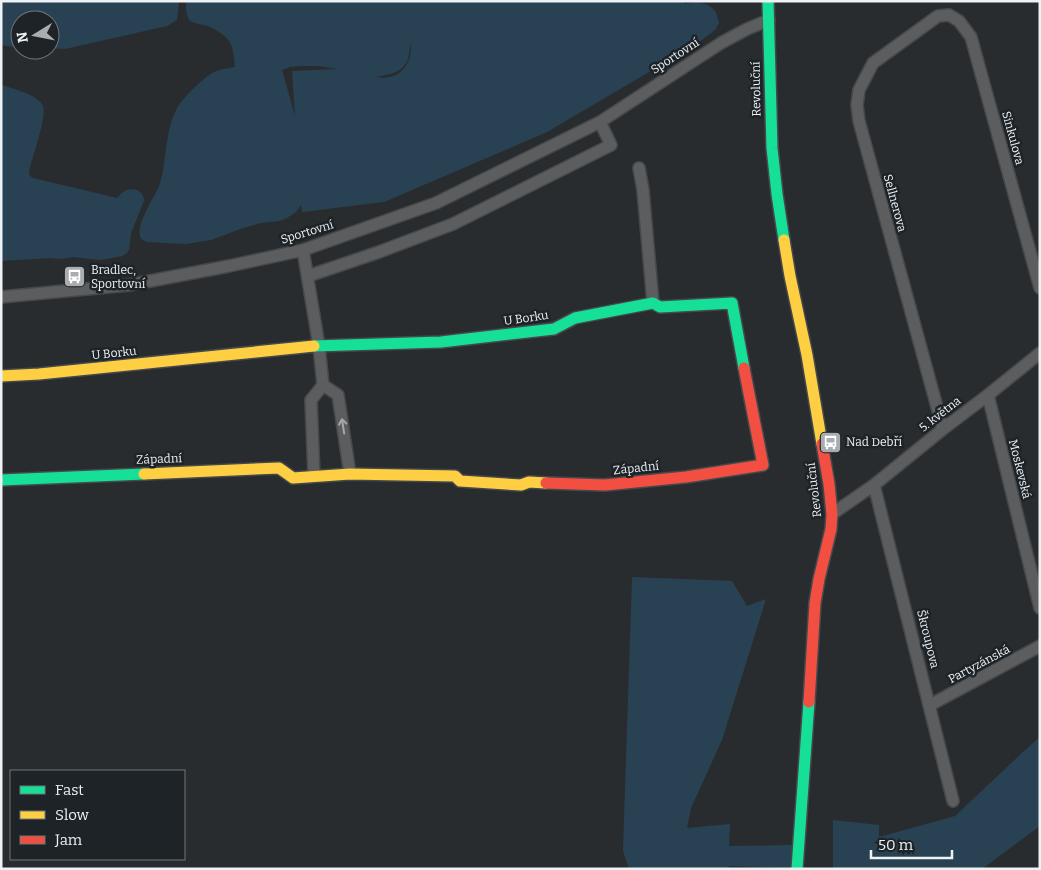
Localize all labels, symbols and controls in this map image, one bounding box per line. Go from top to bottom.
north arrow [10,10,60,60]
text: N [13,30,32,44]
street label: Sportovní [648,35,702,77]
street label: Revoluční [749,61,763,117]
street label: Sinkulova [999,110,1027,167]
street label: Sellnerova [881,173,910,234]
street label: Sportovní [279,217,335,247]
place label: Bradlec, Sportovní [91,263,146,291]
bus stop icon: Bradlec, Sportovní [63,265,87,289]
street label: U Borku [503,308,550,328]
street label: U Borku [91,344,138,362]
street label: 5. května [916,393,964,435]
one-way arrow [337,419,347,435]
bus stop icon: Nad Debří [818,430,842,454]
place label: Nad Debří [846,435,903,449]
street label: Moskevská [1006,438,1034,501]
street label: Západní [136,451,183,467]
street label: Západní [612,459,660,477]
street label: Revoluční [804,461,824,518]
street label: Škroupova [914,608,943,670]
street label: Partyzánská [946,642,1013,686]
legend [10,770,185,860]
text: Fast [55,781,84,799]
text: Slow [55,806,90,824]
scale bar [871,828,952,860]
text: Jam [54,831,83,849]
text: 50 m [878,836,914,854]

